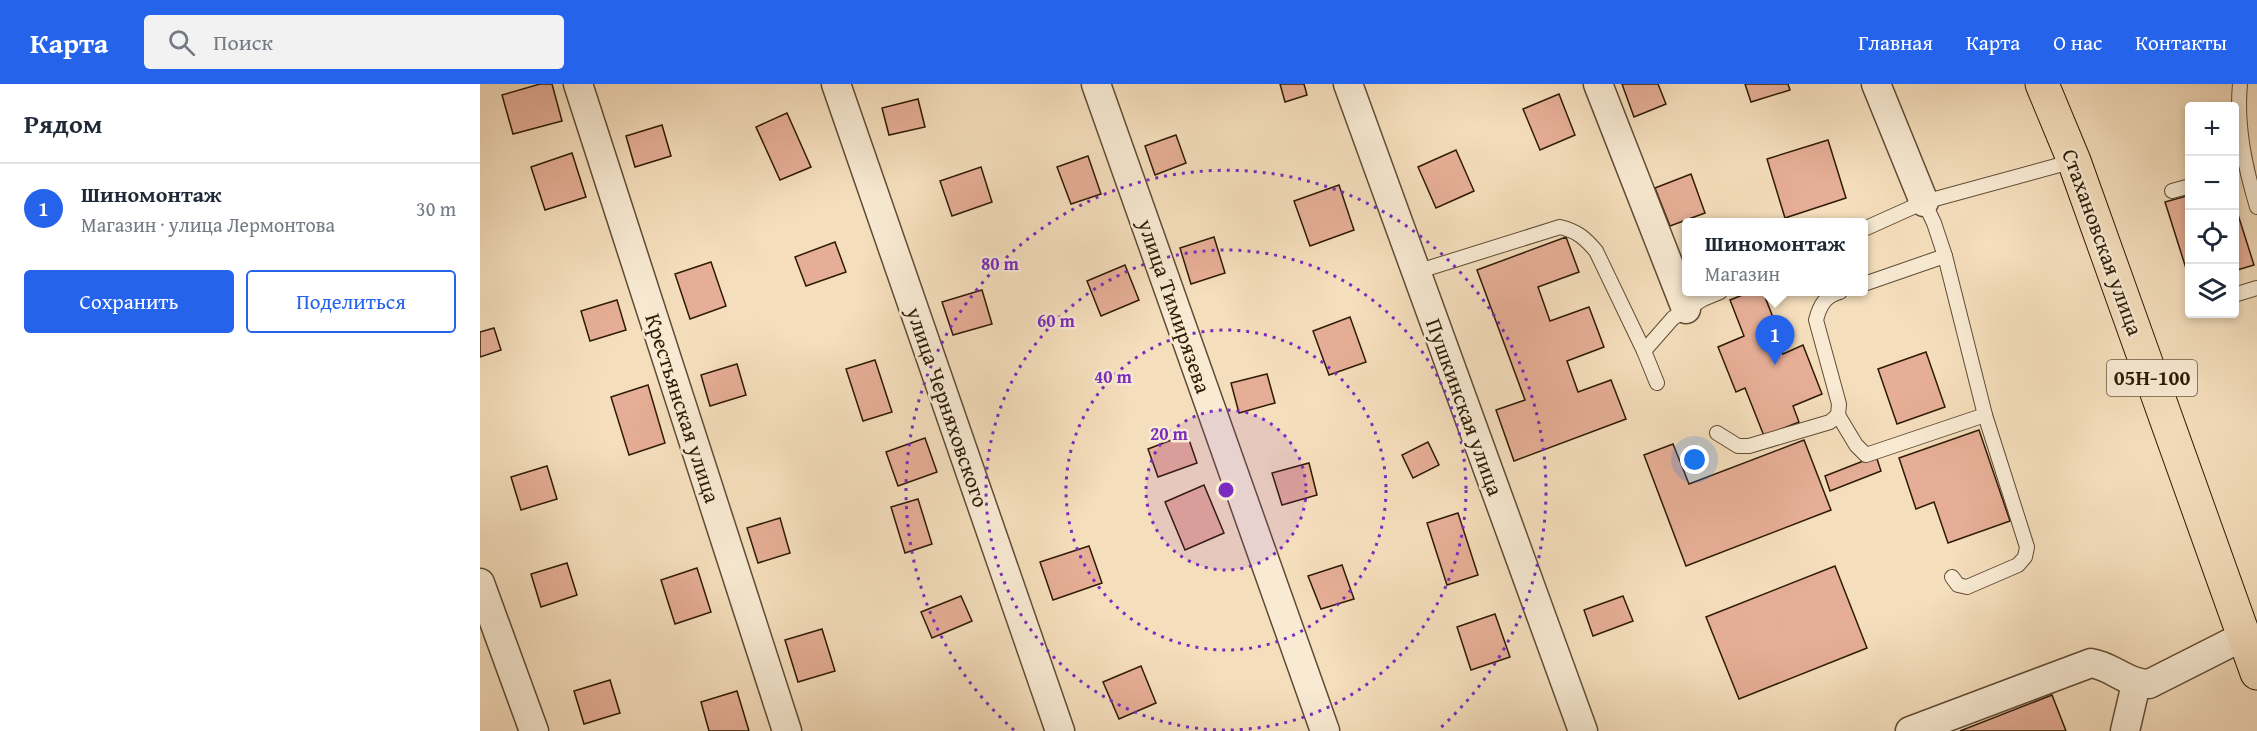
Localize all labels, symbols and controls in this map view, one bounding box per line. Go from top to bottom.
search box [144,15,564,69]
text: Карта [30,22,108,63]
icon: search [165,26,198,59]
text: Поиск [213,26,273,58]
text: Главная [1858,27,1933,58]
text: Карта [1966,27,2020,58]
text: О нас [2053,27,2102,58]
text: Контакты [2135,27,2227,58]
map controls [2185,102,2239,318]
button: + [2185,102,2239,156]
text: Рядом [24,104,102,143]
street label: Стахановская улица [2054,144,2152,340]
button: − [2185,156,2239,210]
text: Шиномонтаж [81,178,221,210]
text: 1 [38,194,49,223]
text: 30 m [416,194,456,223]
text: Магазин · улица Лермонтова [81,210,335,239]
button: locate [2185,210,2239,264]
street label: улица Тимирязева [1130,214,1220,398]
popup [1682,218,1868,296]
text: Шиномонтаж [1705,227,1845,259]
text: 80 m [981,250,1020,277]
text: Магазин [1705,259,1780,288]
button: layers [2185,264,2239,318]
button: Сохранить [24,270,234,333]
button: Поделиться [246,270,456,333]
street label: улица Черняховского [898,302,997,511]
text: 60 m [1037,307,1076,334]
street label: Крестьянская улица [637,309,729,507]
street label: Пушкинская улица [1418,314,1512,501]
pin: 1 [1756,316,1794,365]
road number: 05Н-100 [2107,360,2197,396]
text: 40 m [1094,363,1133,390]
text: 20 m [1150,420,1189,447]
your location [1680,445,1709,474]
centre of rings [1216,480,1236,500]

